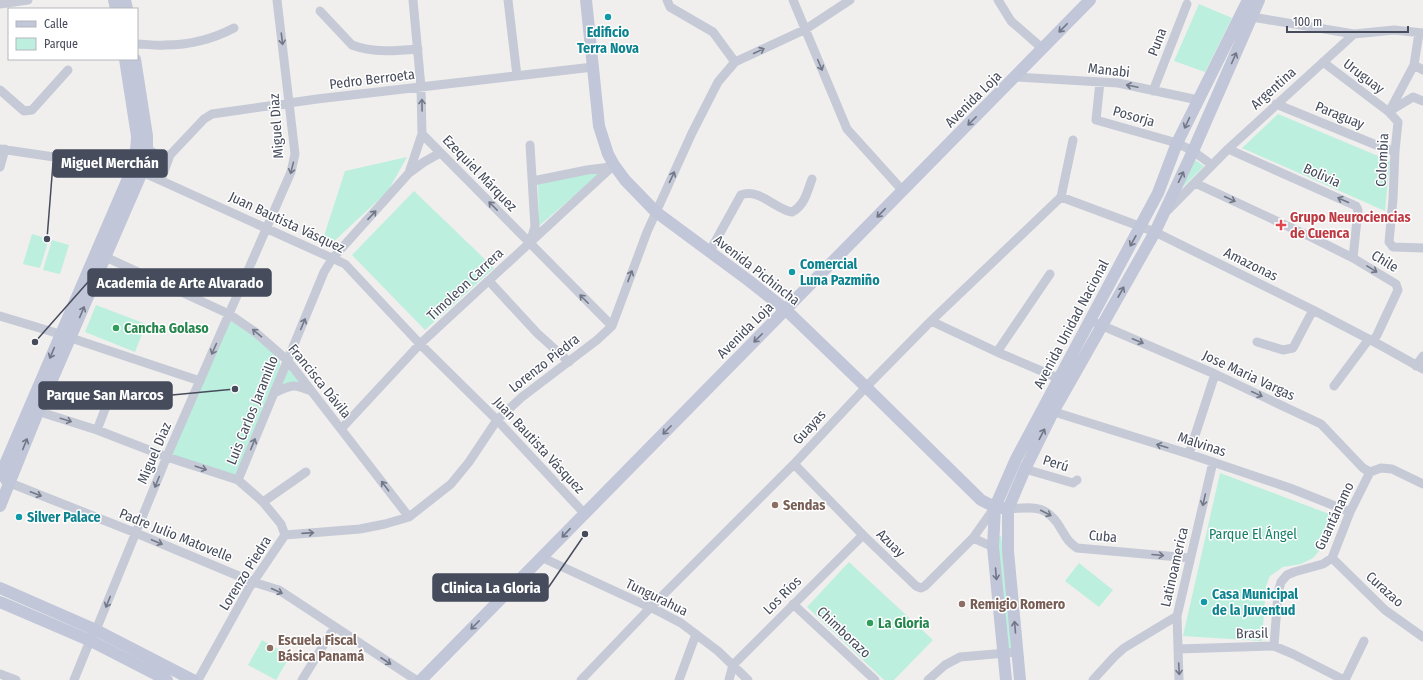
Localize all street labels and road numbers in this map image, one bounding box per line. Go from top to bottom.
street label: Puna [1144,26,1171,59]
street label: Uruguay [1340,55,1388,98]
street label: Manabi [1087,60,1131,81]
street label: Argentina [1247,64,1300,113]
street label: Pedro Berroeta [328,66,416,93]
street label: Avenida Loja [942,68,1005,131]
street label: Miguel Diaz [266,92,287,159]
street label: Paraguay [1313,98,1367,133]
street label: Posorja [1111,102,1157,131]
street label: Ezequiel Márquez [439,132,521,215]
street label: Colombia [1373,133,1392,187]
street label: Bolivia [1301,160,1343,191]
street label: Juan Bautista Vásquez [226,188,348,257]
street label: Avenida Pichincha [710,232,803,309]
street label: Amazonas [1221,244,1281,285]
street label: Timoleon Carrera [424,245,507,324]
street label: Chile [1368,247,1401,276]
street label: Avenida Unidad Nacional [1030,257,1113,392]
street label: Avenida Loja [714,299,777,362]
street label: Lorenzo Piedra [506,331,583,396]
street label: Francisca Dávila [284,341,355,422]
street label: Jose Maria Vargas [1200,347,1298,404]
street label: Luis Carlos Jaramillo [223,353,282,467]
street label: Juan Bautista Vásquez [490,394,588,497]
street label: Guayas [789,407,829,448]
street label: Miguel Diaz [134,419,175,487]
street label: Malvinas [1175,429,1228,460]
street label: Perú [1041,452,1071,475]
street label: Guantánamo [1311,479,1358,553]
street label: Padre Julio Matovelle [117,505,235,566]
street label: Latinoamerica [1157,525,1192,609]
street label: Azuay [873,526,909,561]
street label: Cuba [1088,527,1118,546]
street label: Lorenzo Piedra [216,533,275,614]
street label: Curazao [1362,568,1407,611]
street label: Los Ríos [760,573,805,618]
street label: Tungurahua [623,575,691,620]
street label: Chimborazo [813,603,874,662]
street label: Brasil [1236,625,1268,642]

